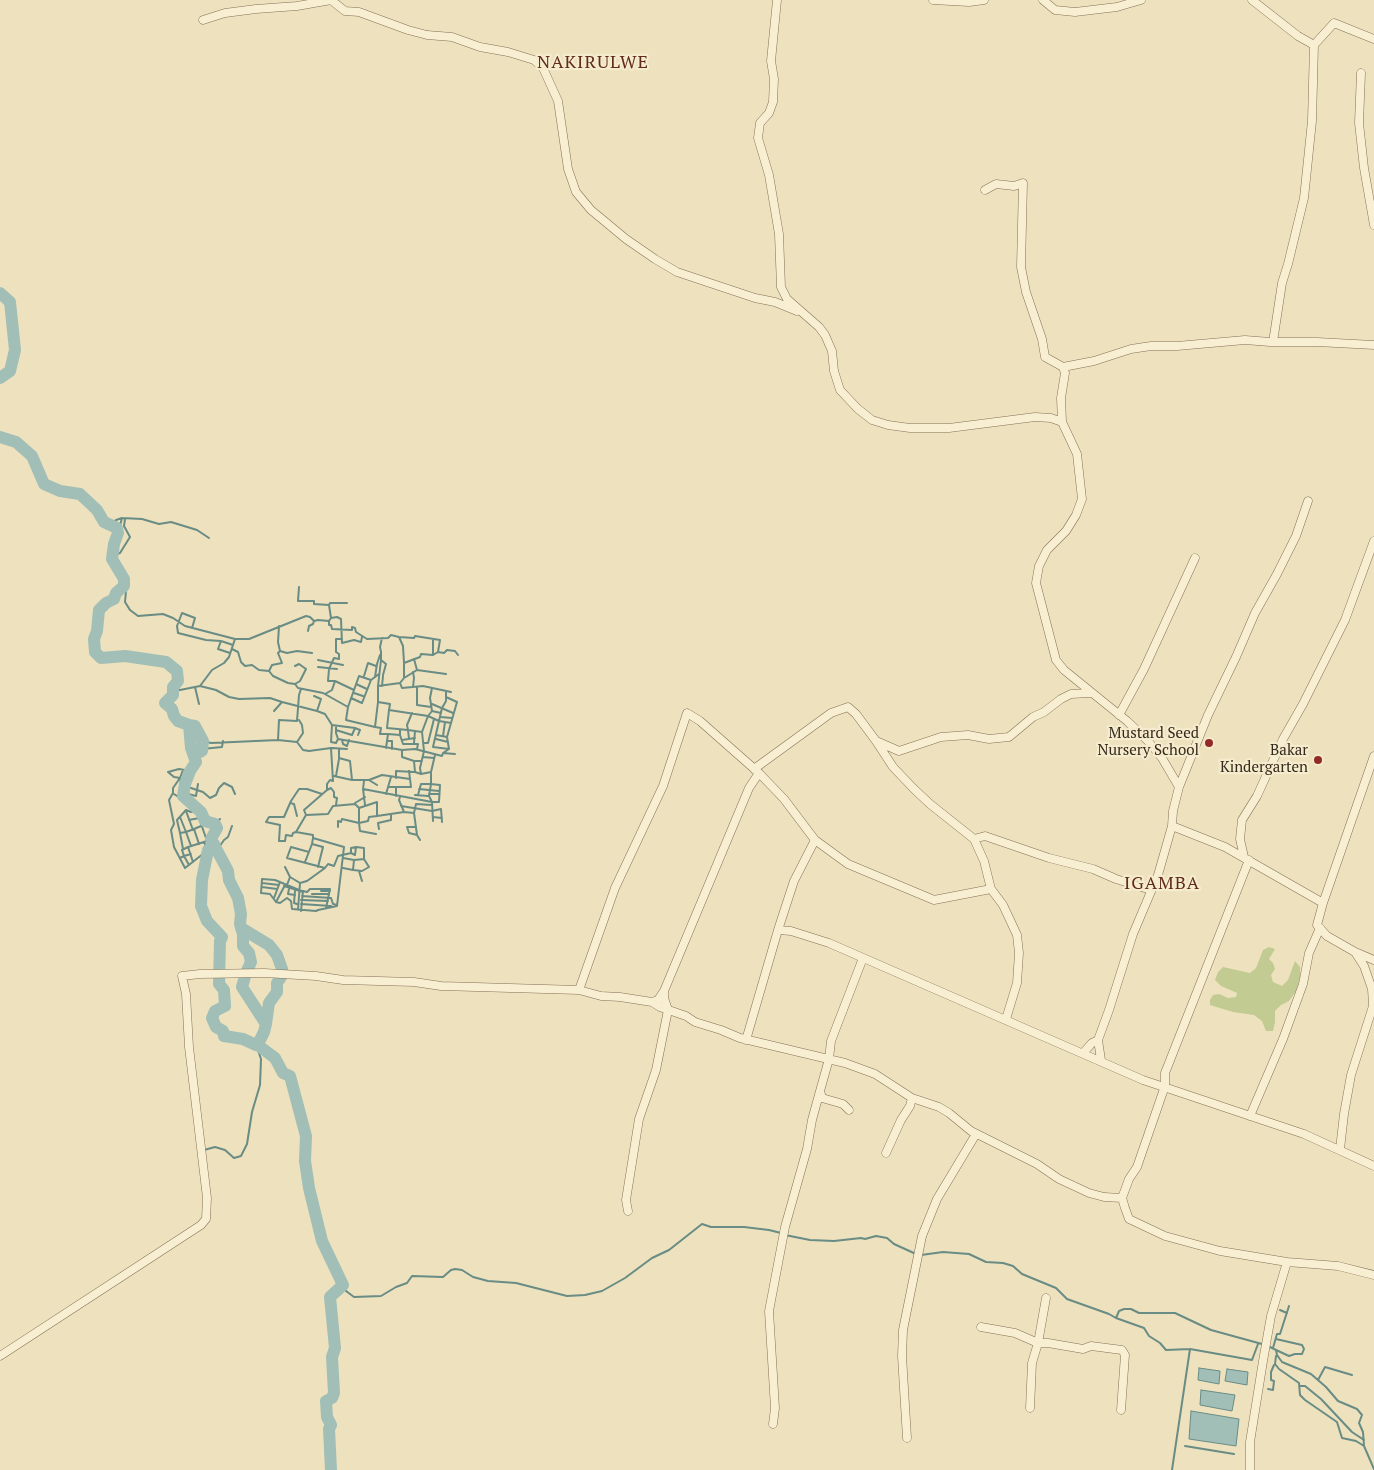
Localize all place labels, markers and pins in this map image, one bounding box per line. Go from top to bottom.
place label: Mustard Seed Nursery School [1097,725,1199,760]
marker: Mustard Seed Nursery School [1203,737,1215,749]
place label: Bakar Kindergarten [1220,742,1308,777]
marker: Bakar Kindergarten [1312,754,1324,766]

